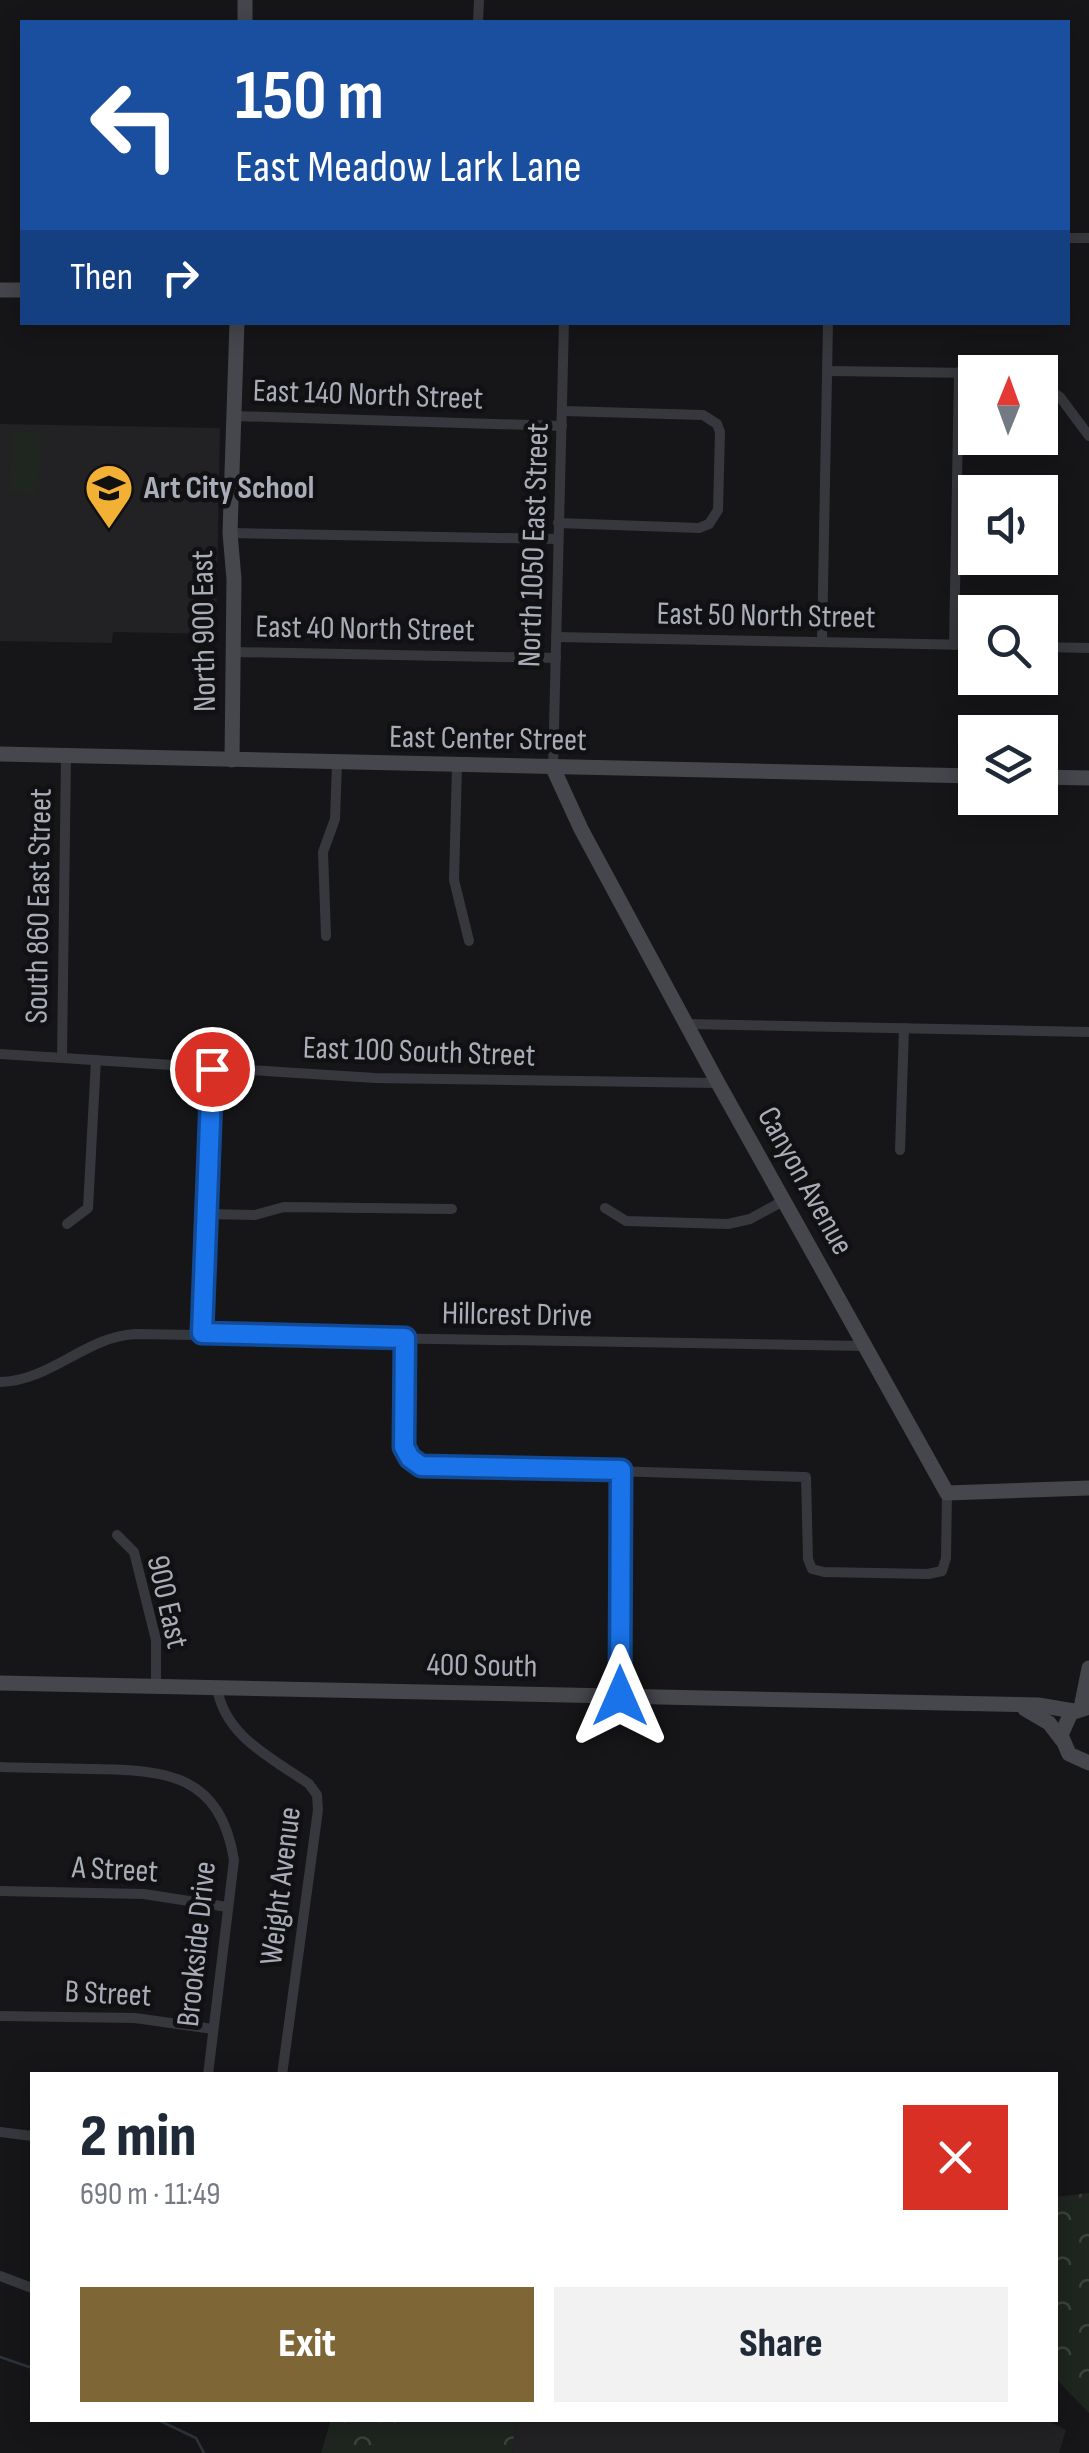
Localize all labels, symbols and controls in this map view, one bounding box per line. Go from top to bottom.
text: 150 m [235,55,384,139]
icon: left [70,60,200,190]
text: East Meadow Lark Lane [235,140,582,195]
icon: right [153,250,208,305]
text: Then [70,255,133,300]
north arrow [958,355,1058,455]
map controls [958,355,1058,815]
street label: East 140 North Street [252,371,484,419]
street label: North 1050 East Street [510,422,558,668]
school or university icon: Art City School [83,462,135,530]
place label: Art City School [143,469,314,508]
button: sound [958,475,1058,575]
street label: North 900 East [183,550,225,712]
street label: East 50 North Street [656,595,876,637]
button: search [958,595,1058,695]
street label: East 40 North Street [255,608,475,650]
button: layers [958,715,1058,815]
street label: East Center Street [389,718,587,760]
street label: South 860 East Street [17,788,61,1024]
pin [170,1027,255,1112]
street label: East 100 South Street [302,1028,536,1076]
icon: arrive [185,1042,240,1097]
street label: Canyon Avenue [748,1100,862,1262]
street label: Hillcrest Drive [441,1294,593,1336]
street label: 900 East [137,1552,197,1652]
position arrow [568,1644,672,1748]
street label: 400 South [426,1646,538,1686]
street label: Weight Avenue [252,1805,310,1967]
street label: A Street [70,1848,159,1892]
street label: Brookside Drive [169,1859,225,2029]
street label: B Street [64,1972,152,2016]
text: 2 min [80,2101,196,2173]
button: close [903,2105,1008,2210]
text: 690 m · 11:49 [80,2175,221,2214]
button: Exit [80,2287,534,2402]
button: Share [554,2287,1008,2402]

